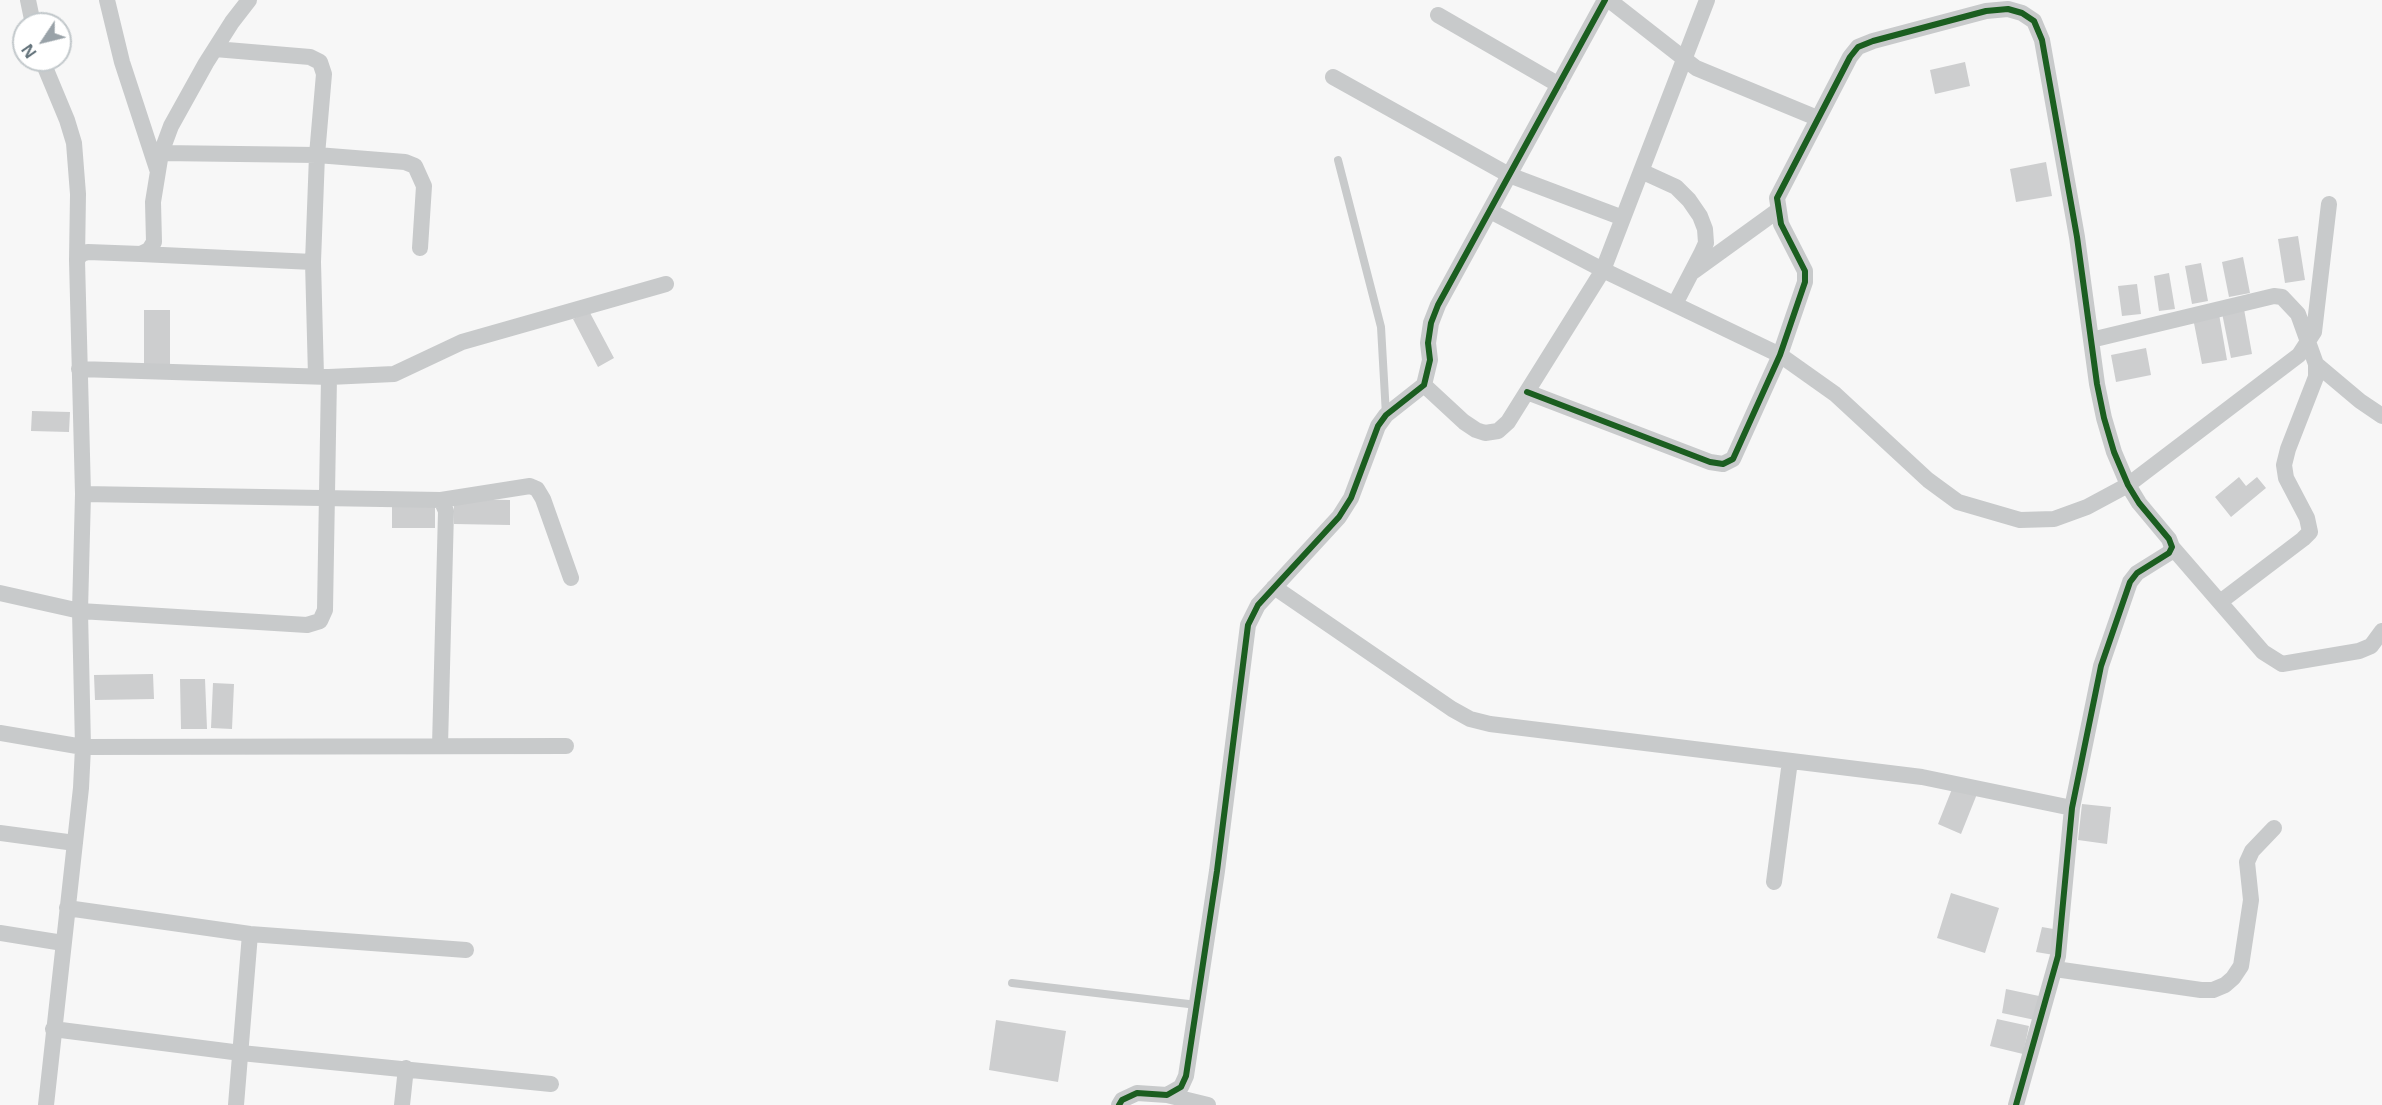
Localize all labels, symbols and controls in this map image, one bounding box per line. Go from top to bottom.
north arrow [12,12,72,72]
text: N [16,40,42,63]

